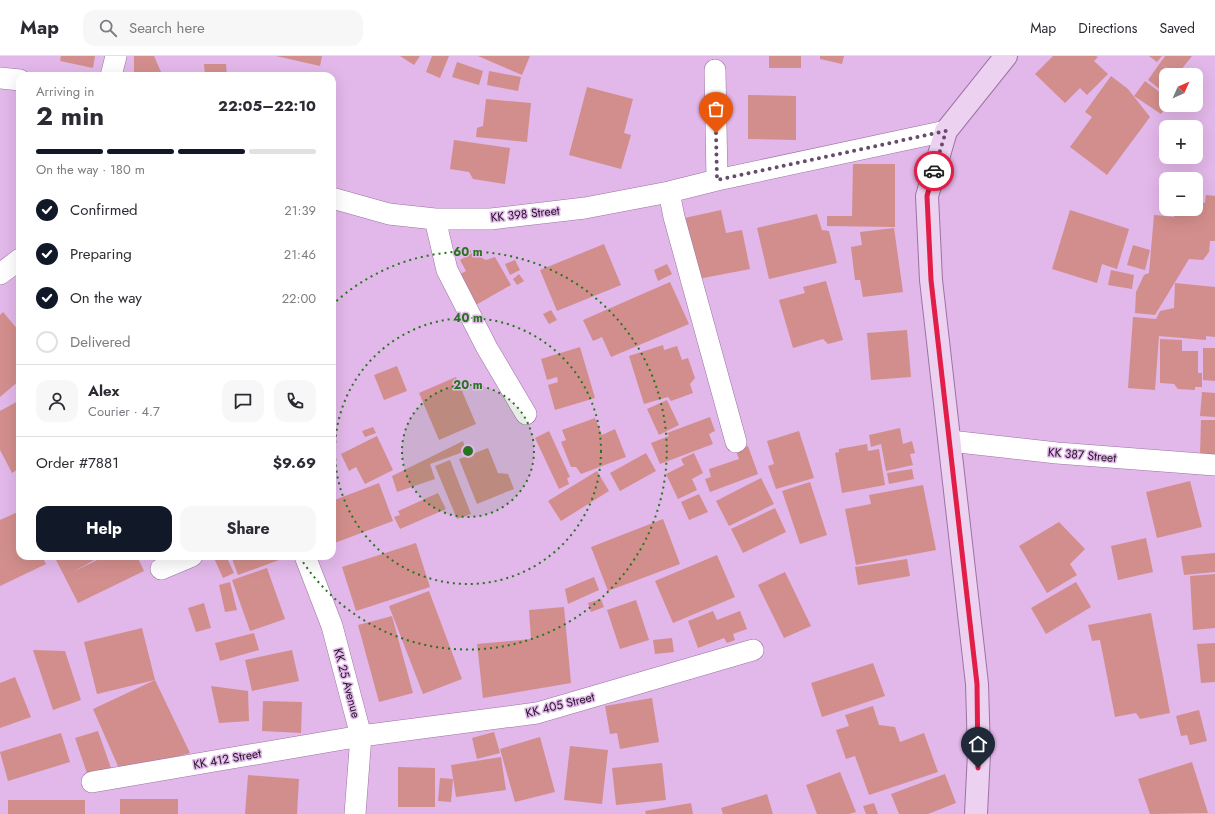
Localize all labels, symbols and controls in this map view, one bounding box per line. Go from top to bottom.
search box [83,10,363,46]
text: Map [20,14,59,41]
icon: search [97,17,119,39]
text: Search here [129,17,205,39]
text: Map [1030,18,1056,38]
text: Directions [1078,18,1138,38]
text: Saved [1160,18,1195,38]
north arrow [1159,68,1203,112]
map controls [1159,68,1203,216]
text: Arriving in [36,82,94,101]
pin [699,92,733,133]
text: 22:05–22:10 [218,95,316,117]
text: 2 min [36,97,104,135]
icon: bag [705,98,727,120]
button: + [1159,120,1203,164]
courier [914,151,954,191]
text: On the way · 180 m [36,160,145,179]
icon: car [923,160,945,182]
button: − [1159,172,1203,216]
icon: check [36,199,58,221]
text: Confirmed [70,199,138,221]
text: 21:39 [284,201,316,220]
street label: KK 398 Street [490,201,561,227]
icon: check [36,243,58,265]
text: Preparing [70,243,132,265]
text: 60 m [453,243,483,261]
text: 21:46 [284,245,316,264]
icon: check [36,287,58,309]
text: On the way [70,287,142,309]
text: 22:00 [282,289,316,308]
text: 40 m [453,309,483,327]
text: Delivered [70,331,131,353]
text: 20 m [453,376,483,394]
button: person [36,380,78,422]
text: Alex [88,380,119,402]
button: chat [222,380,264,422]
button: phone [274,380,316,422]
text: Courier · 4.7 [88,402,160,421]
street label: KK 387 Street [1047,443,1117,467]
centre of rings [461,444,475,458]
text: Order #7881 [36,452,119,474]
text: $9.69 [273,452,316,474]
button: Help [36,506,172,552]
button: Share [180,506,316,552]
street label: KK 25 Avenue [329,646,365,720]
street label: KK 405 Street [524,688,596,722]
pin [961,727,995,768]
icon: home [967,733,989,755]
street label: KK 412 Street [192,744,262,774]

